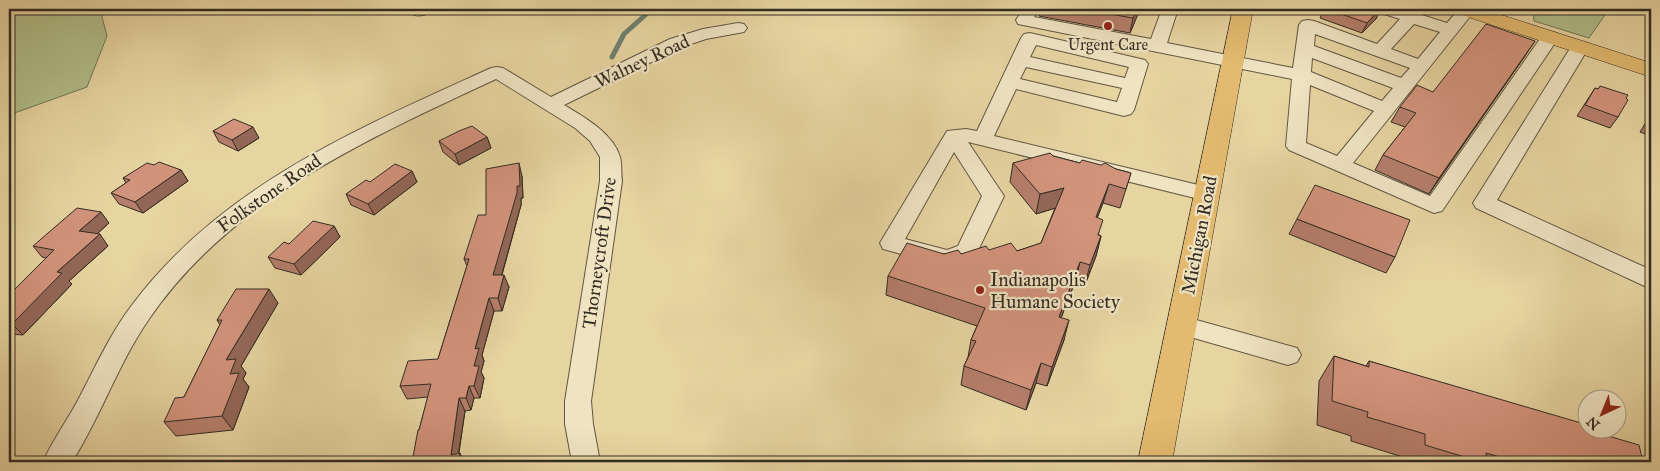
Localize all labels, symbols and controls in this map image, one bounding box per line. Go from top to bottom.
marker: Urgent Care [1102,20,1114,32]
street label: Walney Road [591,29,693,93]
place label: Urgent Care [1068,35,1148,55]
street label: Folkstone Road [213,148,326,237]
street label: Michigan Road [1176,173,1223,296]
street label: Thorneycroft Drive [577,176,621,330]
place label: Indianapolis Humane Society [990,268,1121,313]
marker: Indianapolis Humane Society [974,284,986,296]
north arrow [1578,388,1628,438]
text: N [1583,413,1603,433]

